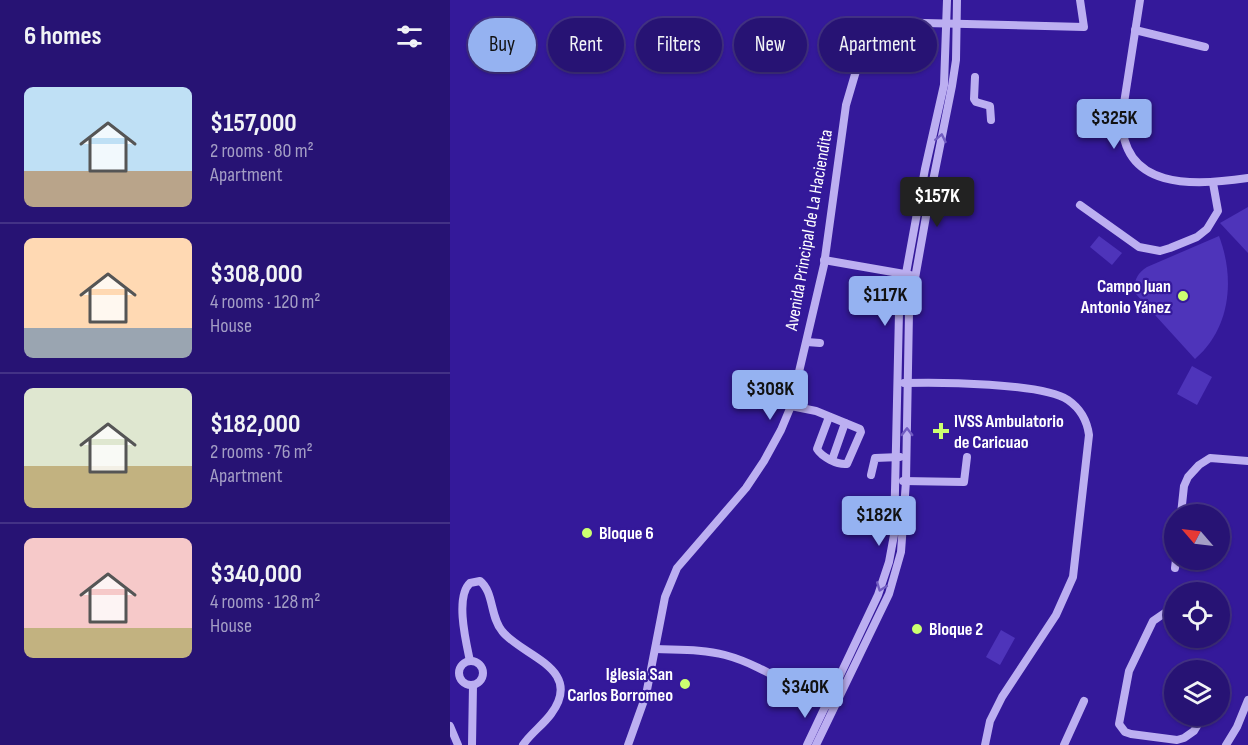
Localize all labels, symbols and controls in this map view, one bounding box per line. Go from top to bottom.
chip: Buy [468,18,536,72]
chip: Rent [548,18,624,72]
chip: Filters [636,18,722,72]
chip: New [734,18,807,72]
chip: Apartment [819,18,937,72]
icon: filters [393,20,426,53]
text: 6 homes [24,21,102,52]
pin: $325K [1072,99,1156,150]
text: $325K [1091,106,1137,130]
text: $157,000 [210,108,297,139]
icon: home [72,111,144,183]
street label: Avenida Principal de La Haciendita [781,128,837,333]
one-way arrow [934,134,947,144]
text: 2 rooms · 80 m² [210,139,314,163]
text: Apartment [210,163,283,187]
pin: $157K [895,177,979,228]
text: $157K [914,184,960,208]
text: $308,000 [210,259,303,290]
icon: home [72,262,144,334]
pin: $117K [843,276,927,327]
place label: Campo Juan Antonio Yánez [1080,276,1171,318]
text: $117K [863,283,907,307]
marker: Campo Juan Antonio Yánez [1176,289,1190,303]
text: 4 rooms · 120 m² [210,290,321,314]
text: House [210,314,252,338]
pin: $308K [728,370,812,421]
text: $308K [746,377,794,401]
text: $182,000 [210,409,300,440]
place label: IVSS Ambulatorio de Caricuao [954,411,1064,453]
icon: home [72,412,144,484]
marker: IVSS Ambulatorio de Caricuao [932,422,950,440]
one-way arrow [901,428,913,437]
text: 2 rooms · 76 m² [210,440,313,464]
text: Apartment [210,464,283,488]
pin: $182K [837,496,921,547]
text: $182K [856,503,902,527]
north arrow [1164,504,1230,570]
map controls [1164,504,1230,726]
place label: Bloque 6 [599,523,654,544]
marker: Bloque 6 [580,526,594,540]
text: $340,000 [210,559,302,590]
icon: home [72,562,144,634]
one-way arrow [876,580,888,591]
button: locate [1164,582,1230,648]
text: 4 rooms · 128 m² [210,590,320,614]
text: House [210,614,252,638]
place label: Bloque 2 [929,619,983,640]
marker: Bloque 2 [910,622,924,636]
button: layers [1164,660,1230,726]
place label: Iglesia San Carlos Borromeo [567,664,673,706]
pin: $340K [763,668,847,719]
text: $340K [781,675,829,699]
marker: Iglesia San Carlos Borromeo [678,677,692,691]

